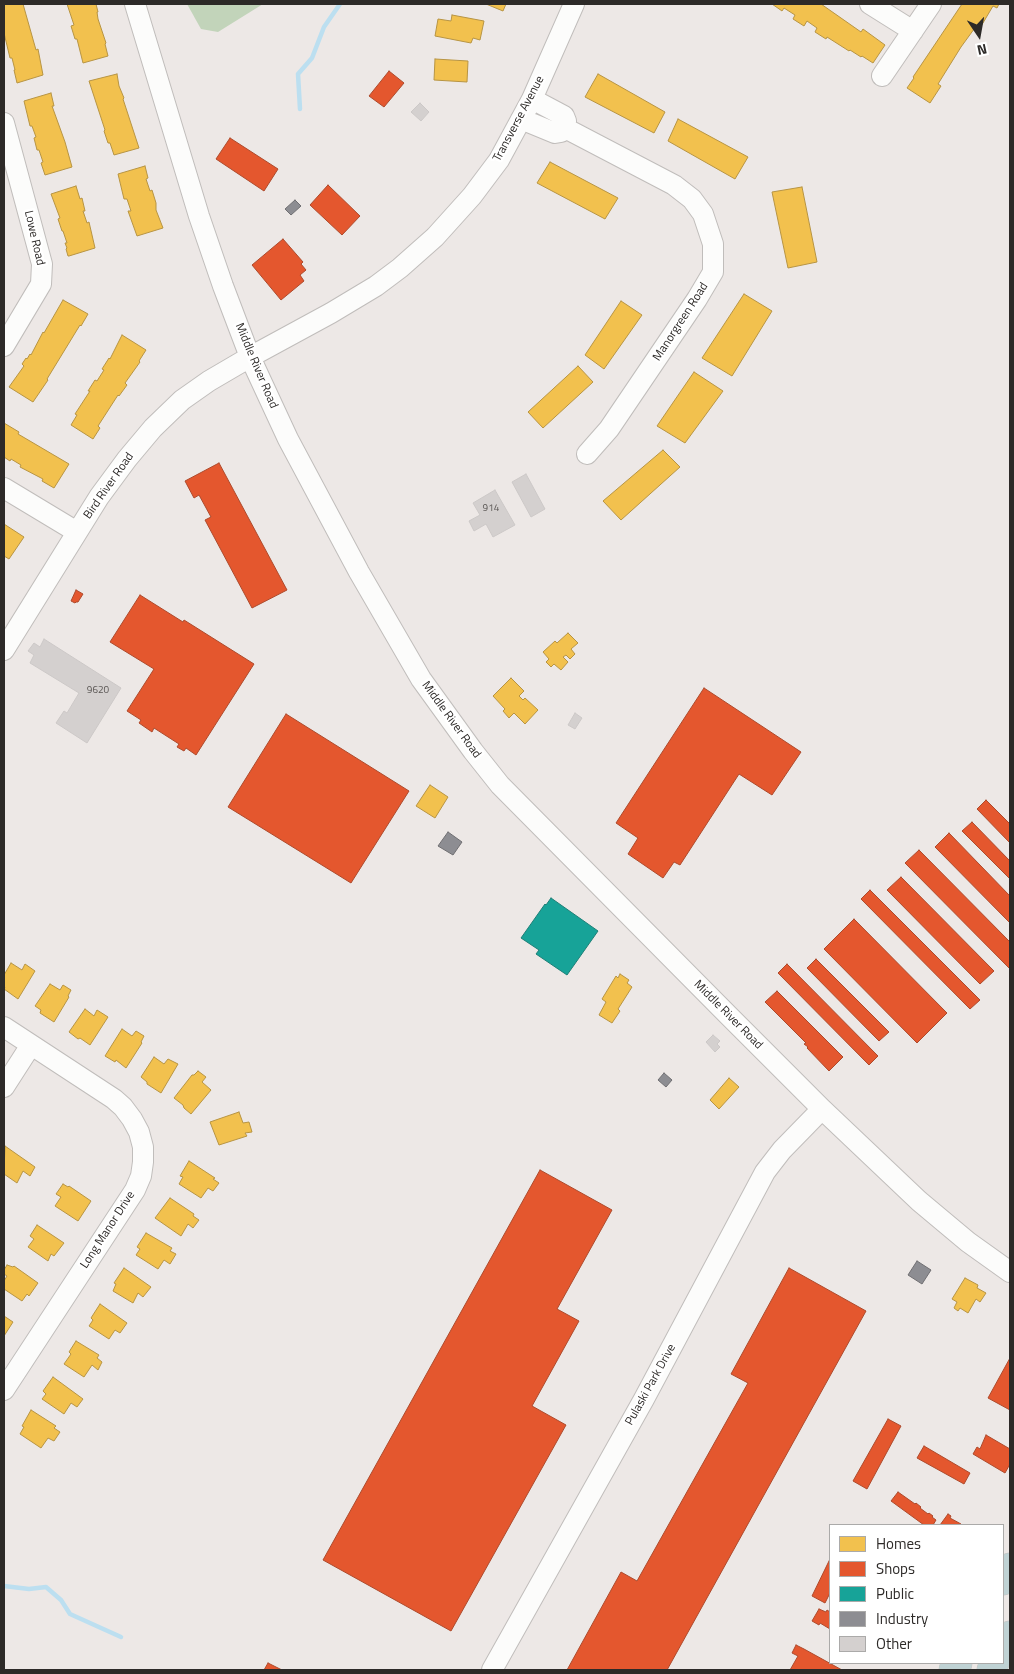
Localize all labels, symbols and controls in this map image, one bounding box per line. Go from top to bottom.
north arrow [954,10,1004,60]
text: N [975,39,989,61]
street label: Transverse Avenue [490,74,548,164]
street label: Lowe Road [21,209,47,267]
street label: Manorgreen Road [650,280,712,364]
street label: Middle River Road [232,321,280,411]
street label: Bird River Road [81,450,137,522]
house number: 914 [483,503,499,515]
street label: Middle River Road [418,679,484,761]
house number: 9620 [87,685,109,697]
street label: Middle River Road [691,978,765,1052]
street label: Long Manor Drive [78,1189,138,1271]
street label: Pulaski Park Drive [623,1342,679,1428]
legend [829,1524,1004,1664]
text: Homes [876,1532,921,1555]
text: Shops [876,1557,915,1580]
text: Public [876,1582,914,1605]
text: Industry [876,1607,928,1630]
text: Other [876,1632,912,1655]

